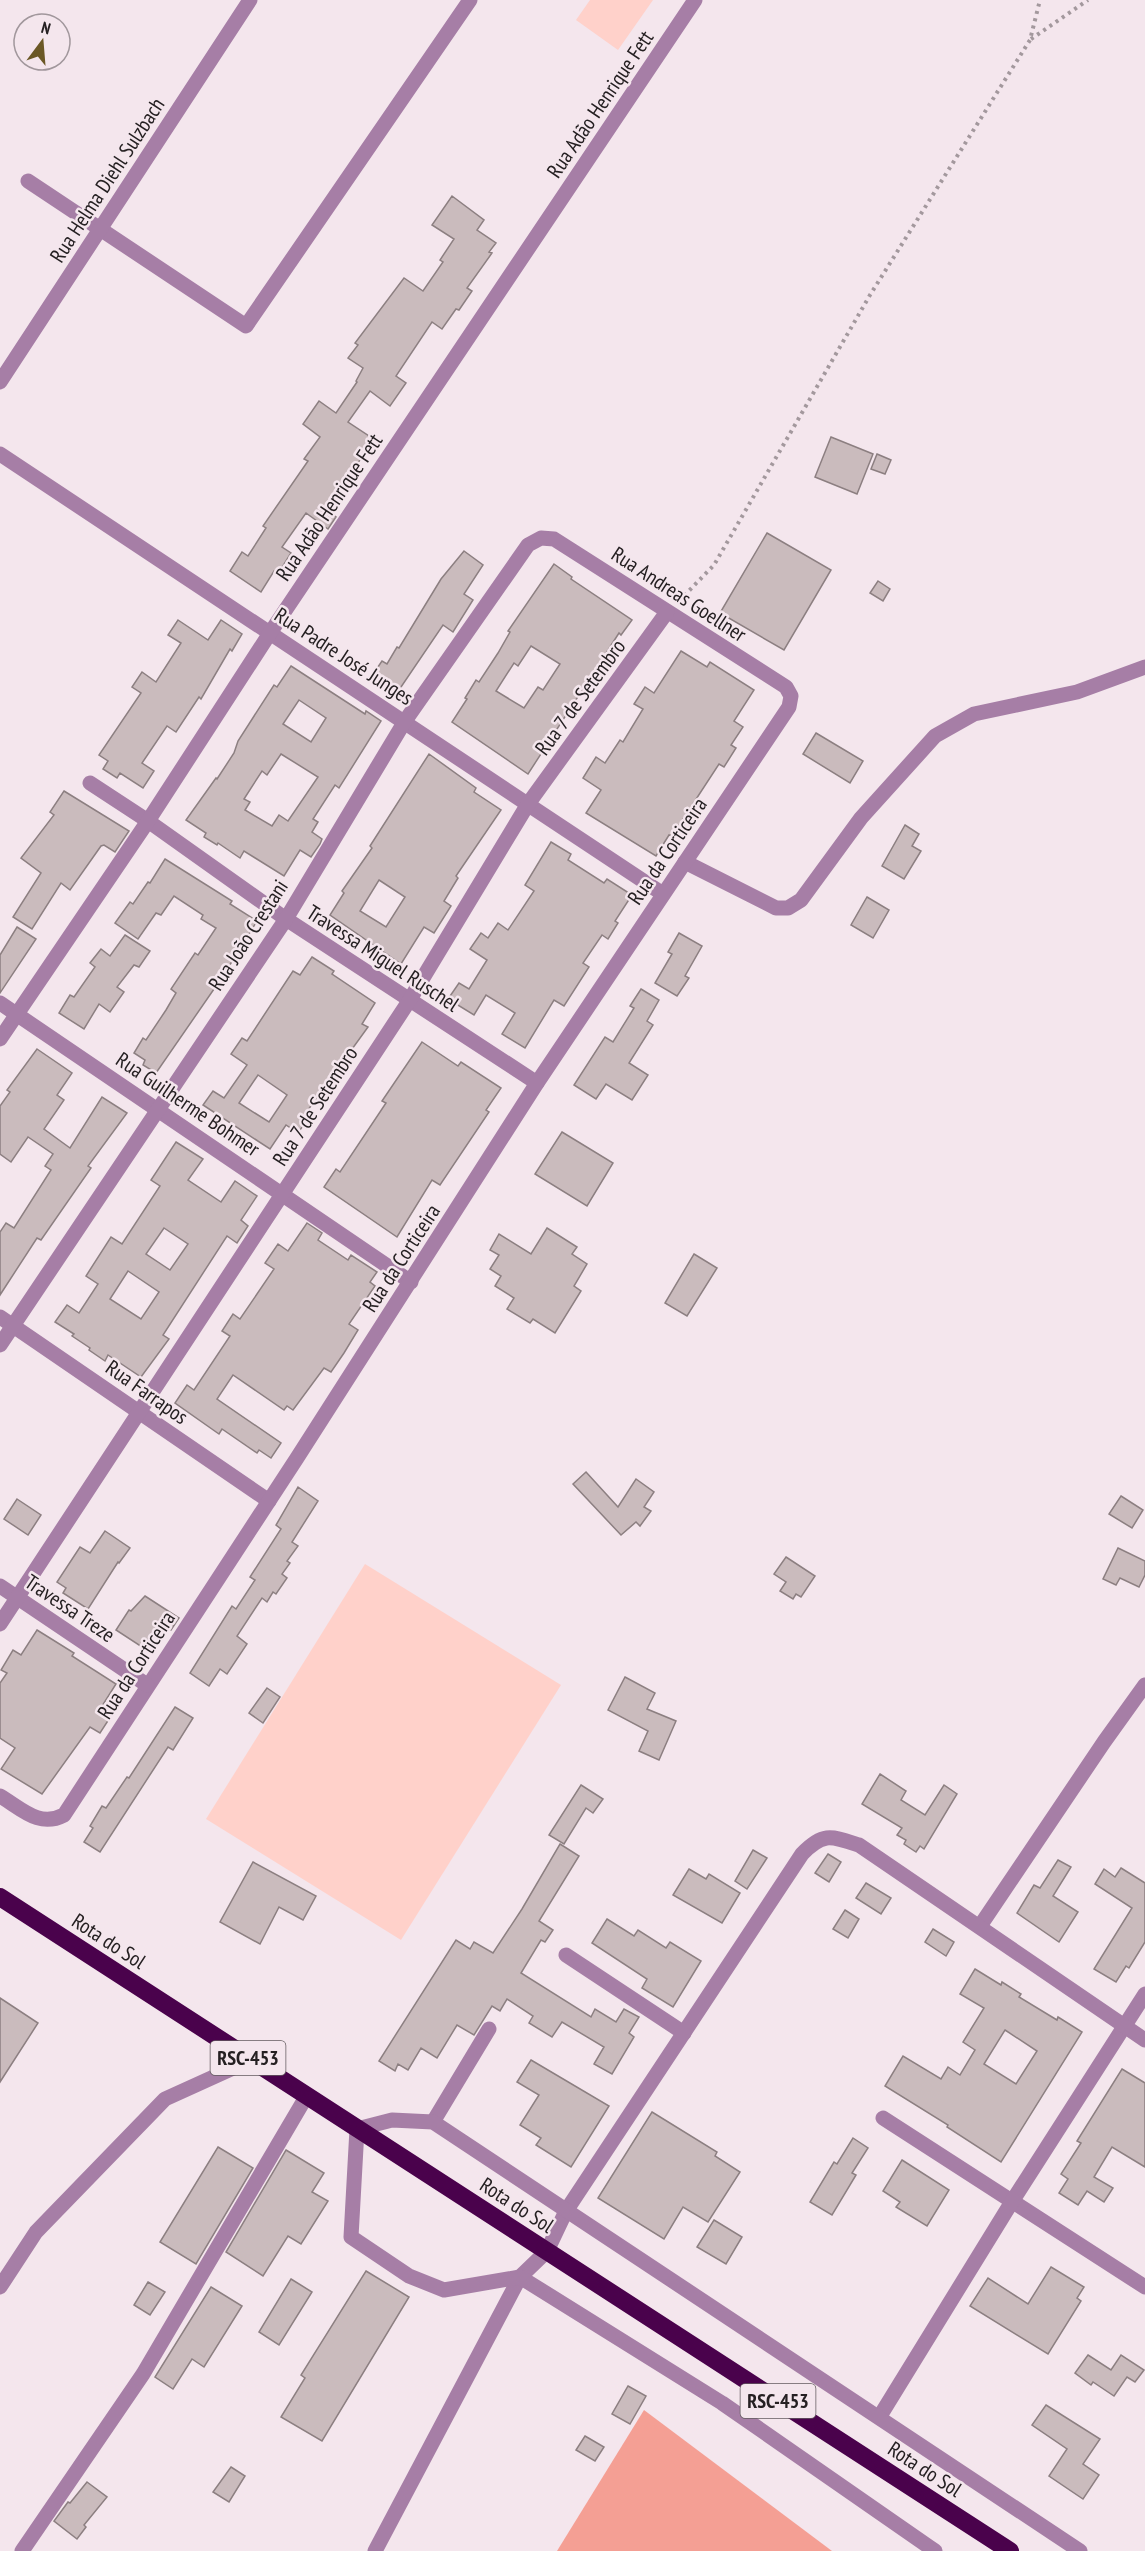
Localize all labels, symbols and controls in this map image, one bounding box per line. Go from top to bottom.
north arrow [12,12,72,72]
text: N [39,17,53,38]
street label: Rua Adão Henrique Fett [541,25,659,183]
street label: Rua Helma Diehl Sulzbach [44,93,170,267]
street label: Rua Adão Henrique Fett [270,428,388,586]
street label: Rua Andreas Goellner [606,540,752,648]
street label: Rua Padre José Junges [270,601,418,711]
street label: Rua 7 de Setembro [529,634,631,760]
street label: Rua da Corticeira [621,792,713,910]
street label: Rua João Crestani [202,874,294,996]
street label: Travessa Miguel Ruschel [302,899,464,1017]
street label: Rua 7 de Setembro [266,1041,364,1171]
street label: Rua Guilherme Bohmer [111,1046,265,1162]
street label: Rua da Corticeira [356,1199,446,1317]
street label: Rua Farrapos [101,1354,193,1430]
street label: Travessa Treze [20,1568,120,1648]
street label: Rua da Corticeira [91,1606,181,1724]
street label: Rota do Sol [67,1907,151,1975]
road number: RSC-453 [210,2041,286,2075]
street label: Rota do Sol [475,2171,559,2239]
road number: RSC-453 [740,2384,816,2418]
street label: Rota do Sol [883,2435,967,2503]

